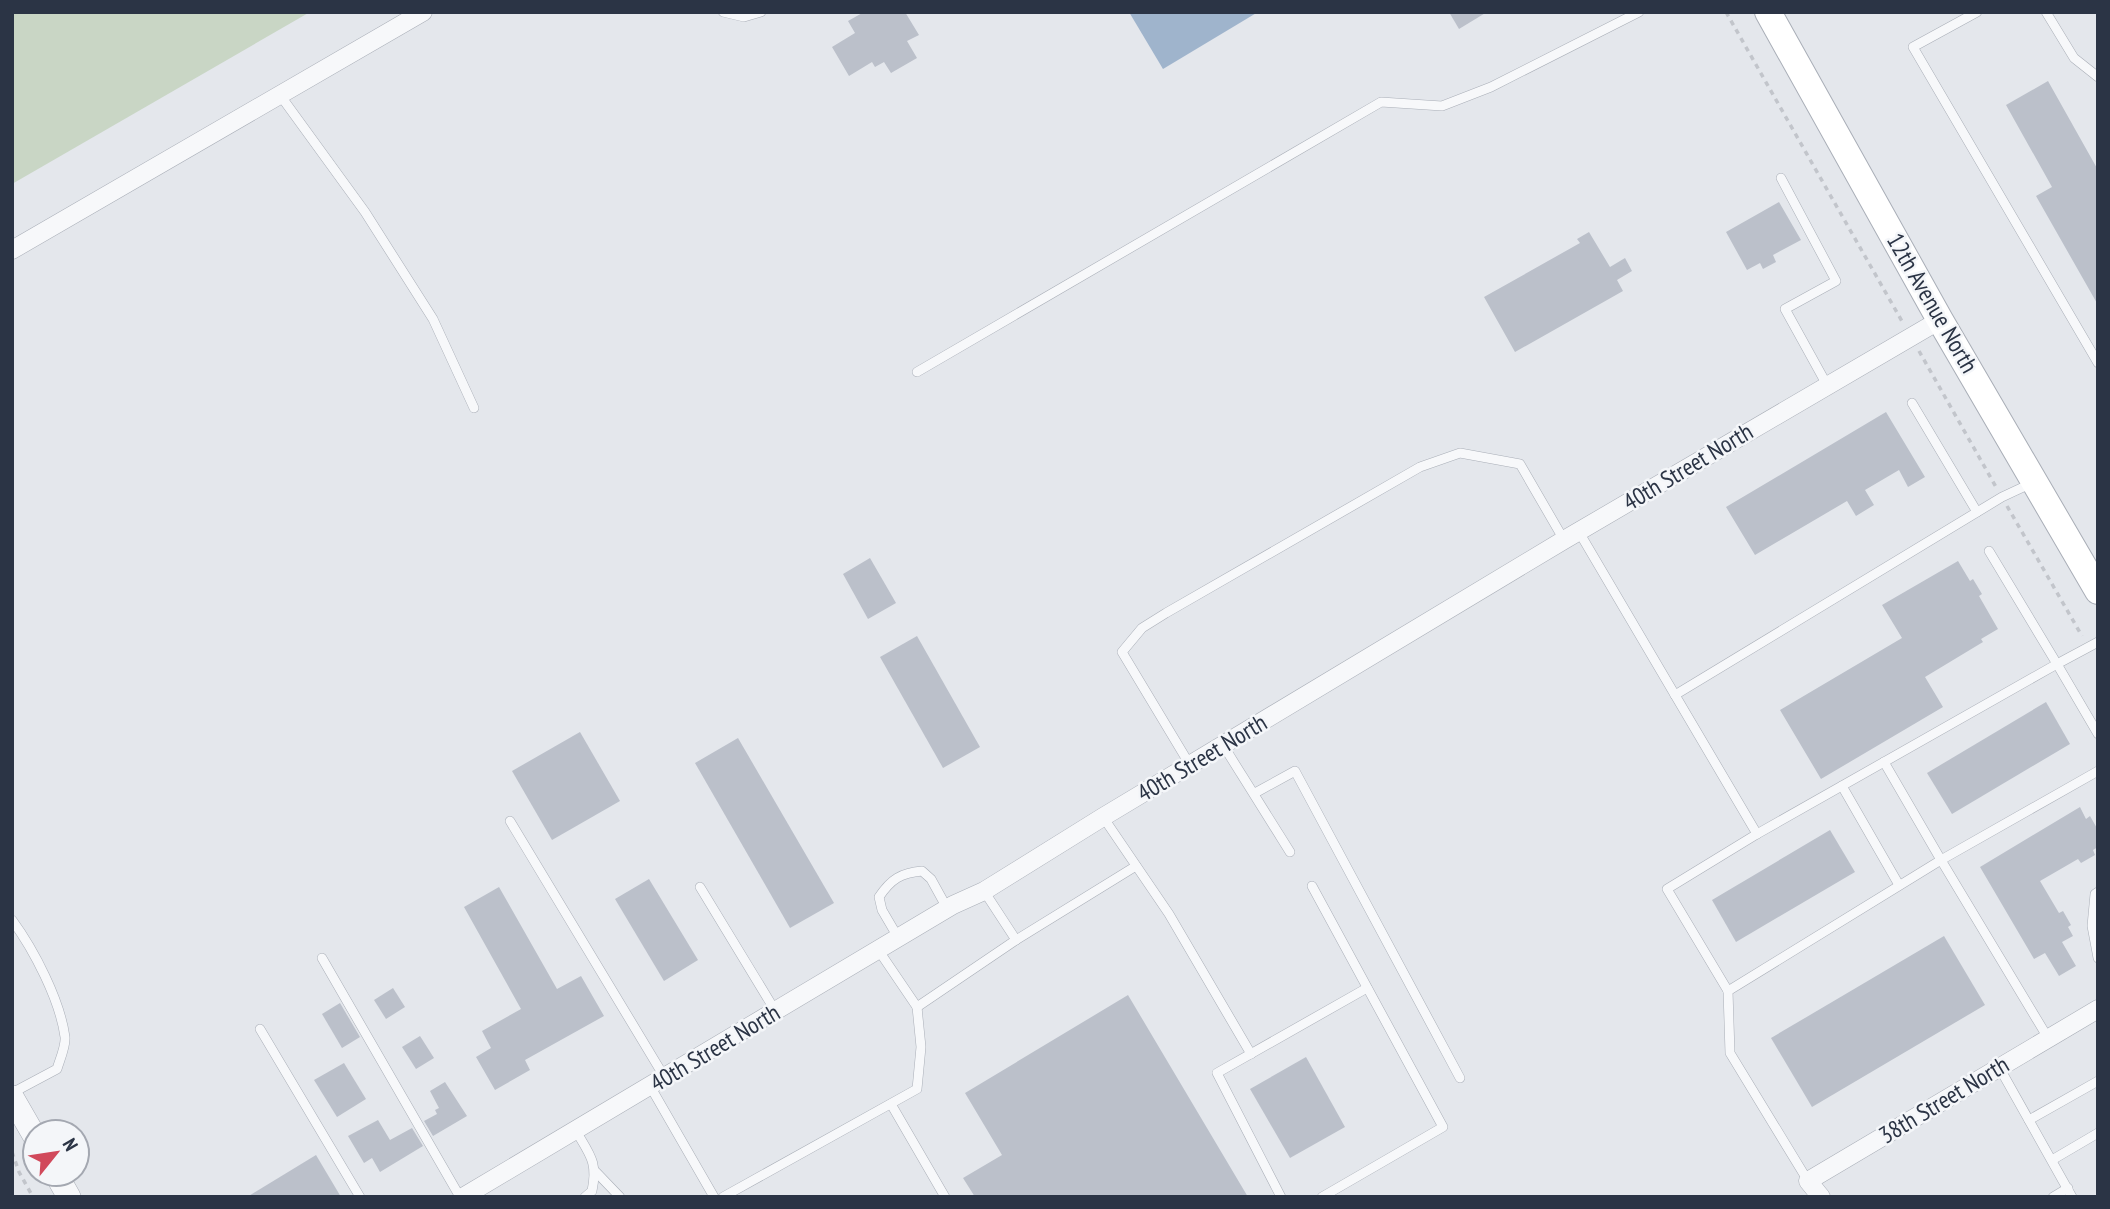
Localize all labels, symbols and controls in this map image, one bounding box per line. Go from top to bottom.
street label: 12th Avenue North [1880,227,1985,378]
street label: 40th Street North [1617,416,1758,518]
street label: 40th Street North [1131,707,1272,809]
street label: 40th Street North [644,997,785,1099]
street label: 38th Street North [1873,1049,2014,1151]
north arrow [21,1118,91,1188]
text: N [58,1134,84,1155]

